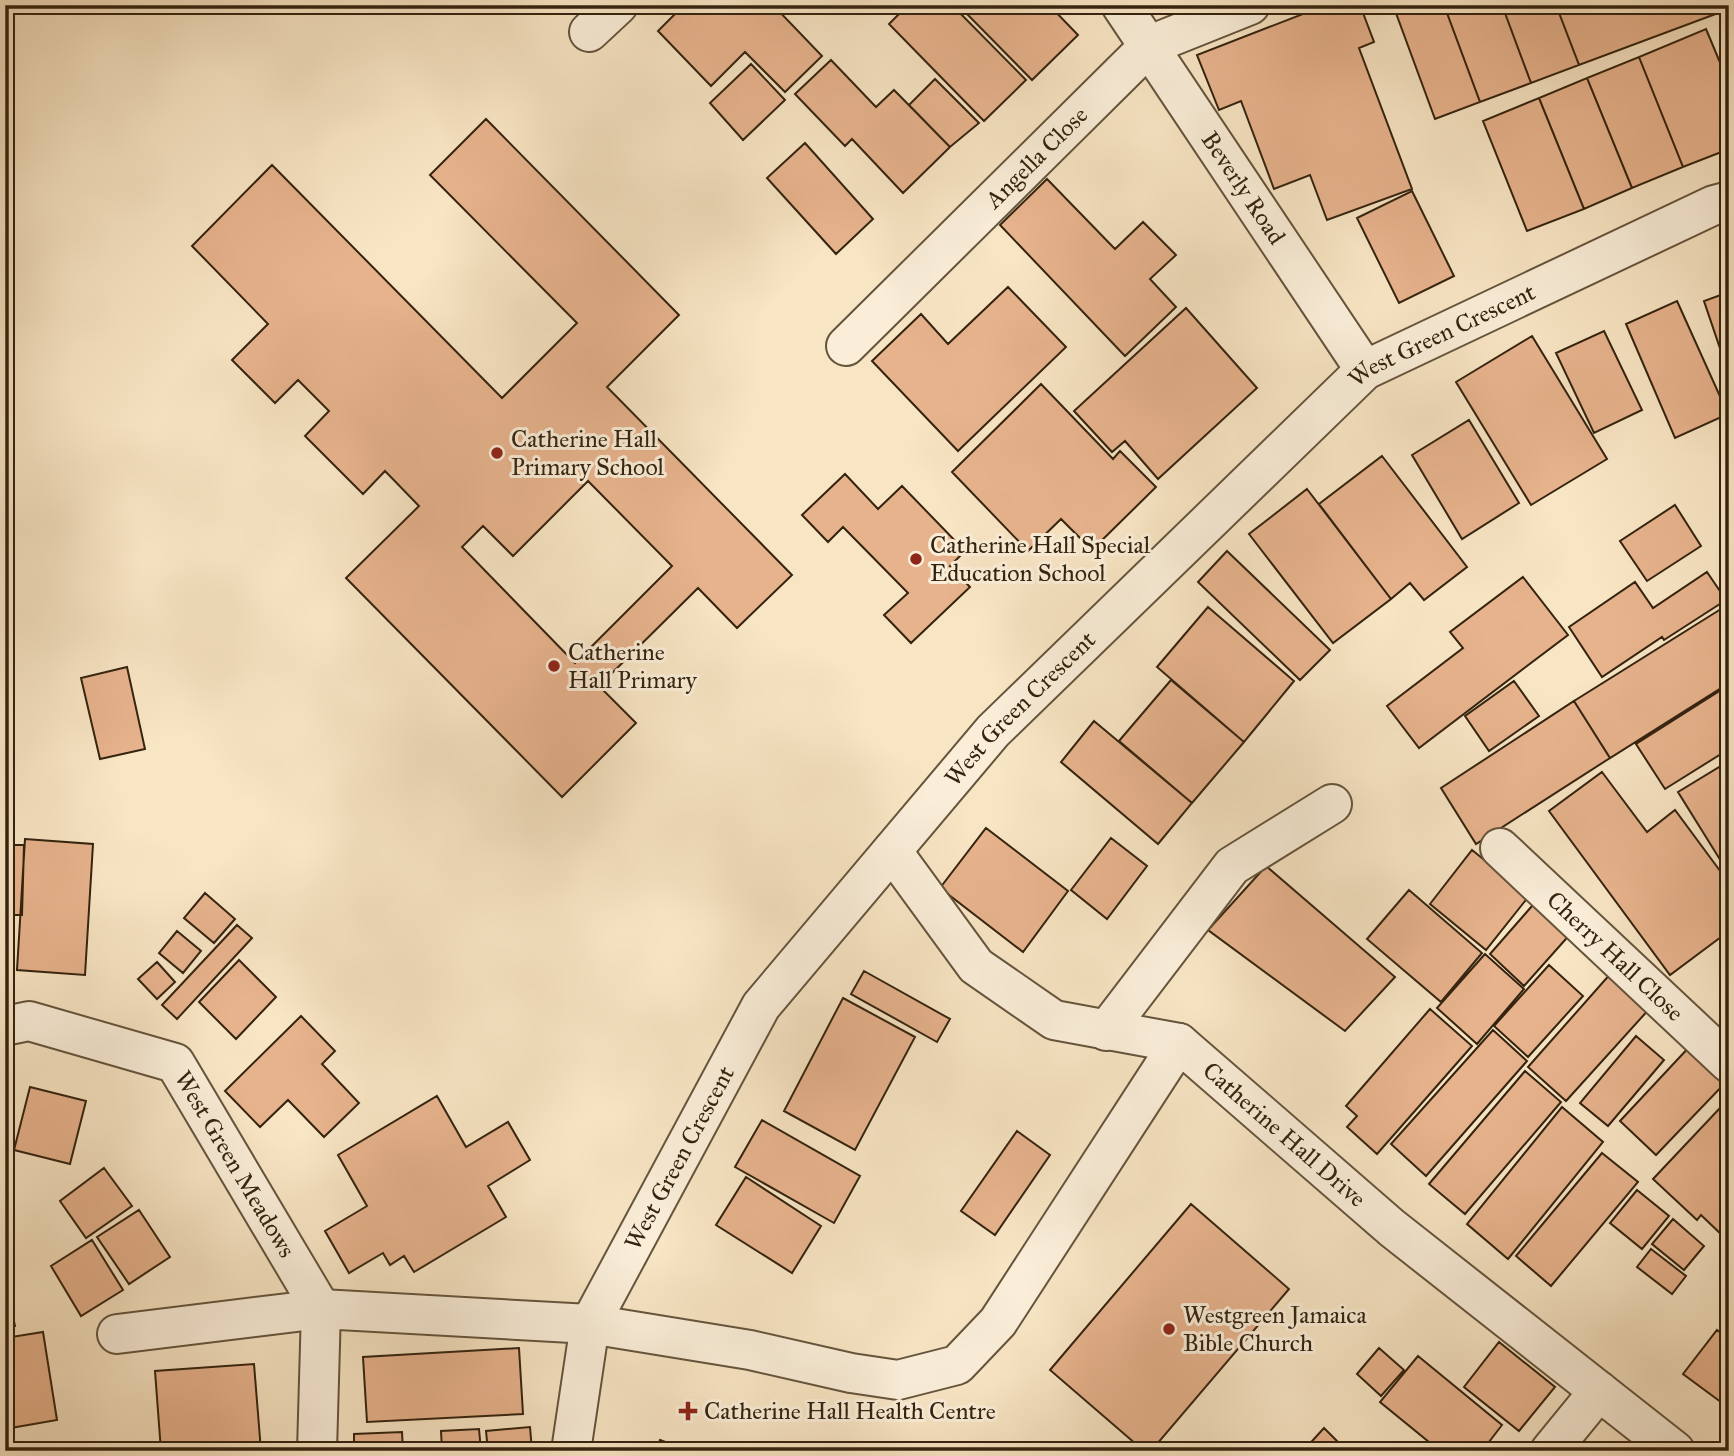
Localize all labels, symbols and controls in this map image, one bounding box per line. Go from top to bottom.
street label: Angella Close [978,100,1094,215]
street label: Beverly Road [1195,126,1292,250]
street label: West Green Crescent [1342,277,1540,393]
place label: Catherine Hall Primary School [511,424,665,482]
marker: Catherine Hall Primary School [489,445,505,461]
place label: Catherine Hall Special Education School [930,530,1151,588]
marker: Catherine Hall Special Education School [908,551,924,567]
street label: West Green Crescent [938,625,1102,792]
place label: Catherine Hall Primary [568,637,698,695]
marker: Catherine Hall Primary [546,658,562,674]
street label: Cherry Hall Close [1540,885,1690,1028]
street label: Catherine Hall Drive [1197,1055,1372,1214]
street label: West Green Crescent [618,1060,741,1255]
street label: West Green Meadows [168,1065,302,1263]
place label: Westgreen Jamaica Bible Church [1183,1300,1367,1358]
marker: Westgreen Jamaica Bible Church [1161,1321,1177,1337]
place label: Catherine Hall Health Centre [704,1396,996,1426]
marker: Catherine Hall Health Centre [678,1401,698,1421]

